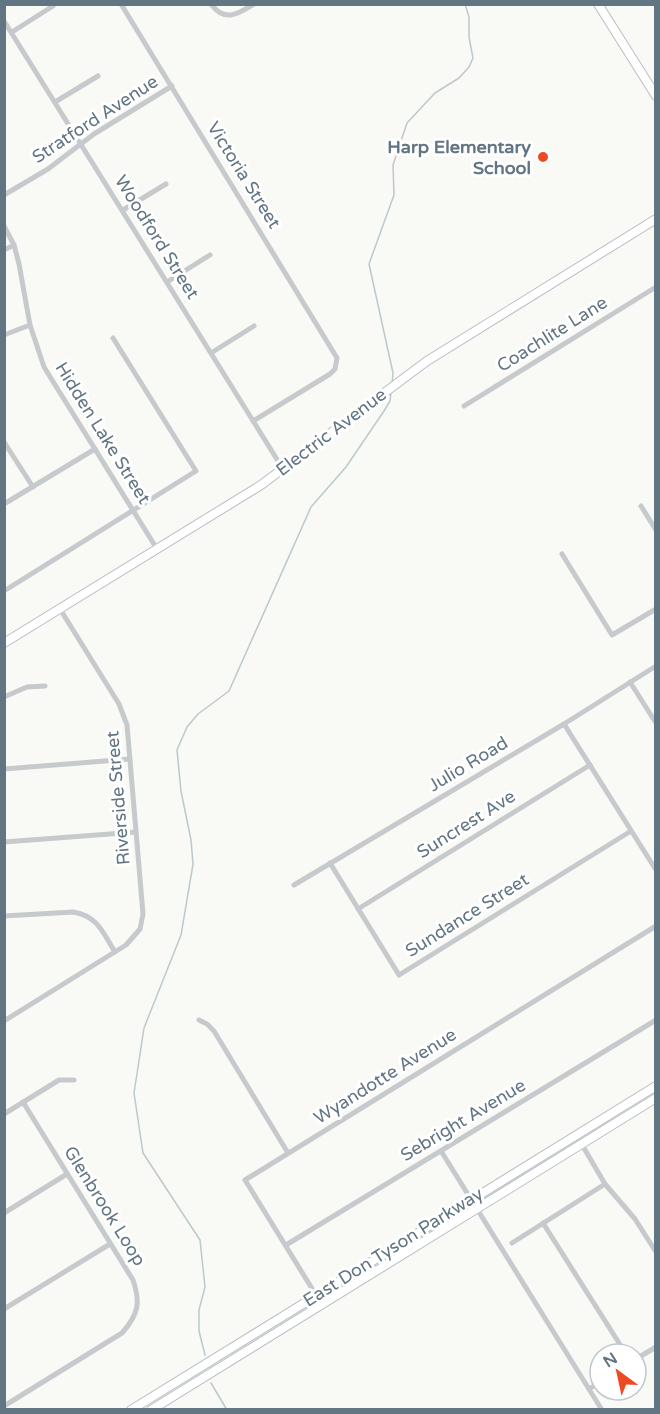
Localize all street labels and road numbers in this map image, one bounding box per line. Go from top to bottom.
street label: Stratford Avenue [28,70,162,168]
street label: Victoria Street [202,118,286,233]
street label: Woodford Street [110,171,204,303]
street label: Coachlite Lane [493,291,611,377]
street label: Hidden Lake Street [51,358,156,508]
street label: Electric Avenue [271,383,391,481]
street label: Riverside Street [101,730,135,866]
street label: Julio Road [424,732,512,796]
street label: Suncrest Ave [413,785,519,863]
street label: Sundance Street [401,868,533,962]
street label: Wyandotte Avenue [310,1023,460,1129]
street label: Sebright Avenue [396,1074,530,1166]
street label: Glenbrook Loop [59,1142,151,1270]
street label: East Don Tyson Parkway [299,1182,487,1311]

